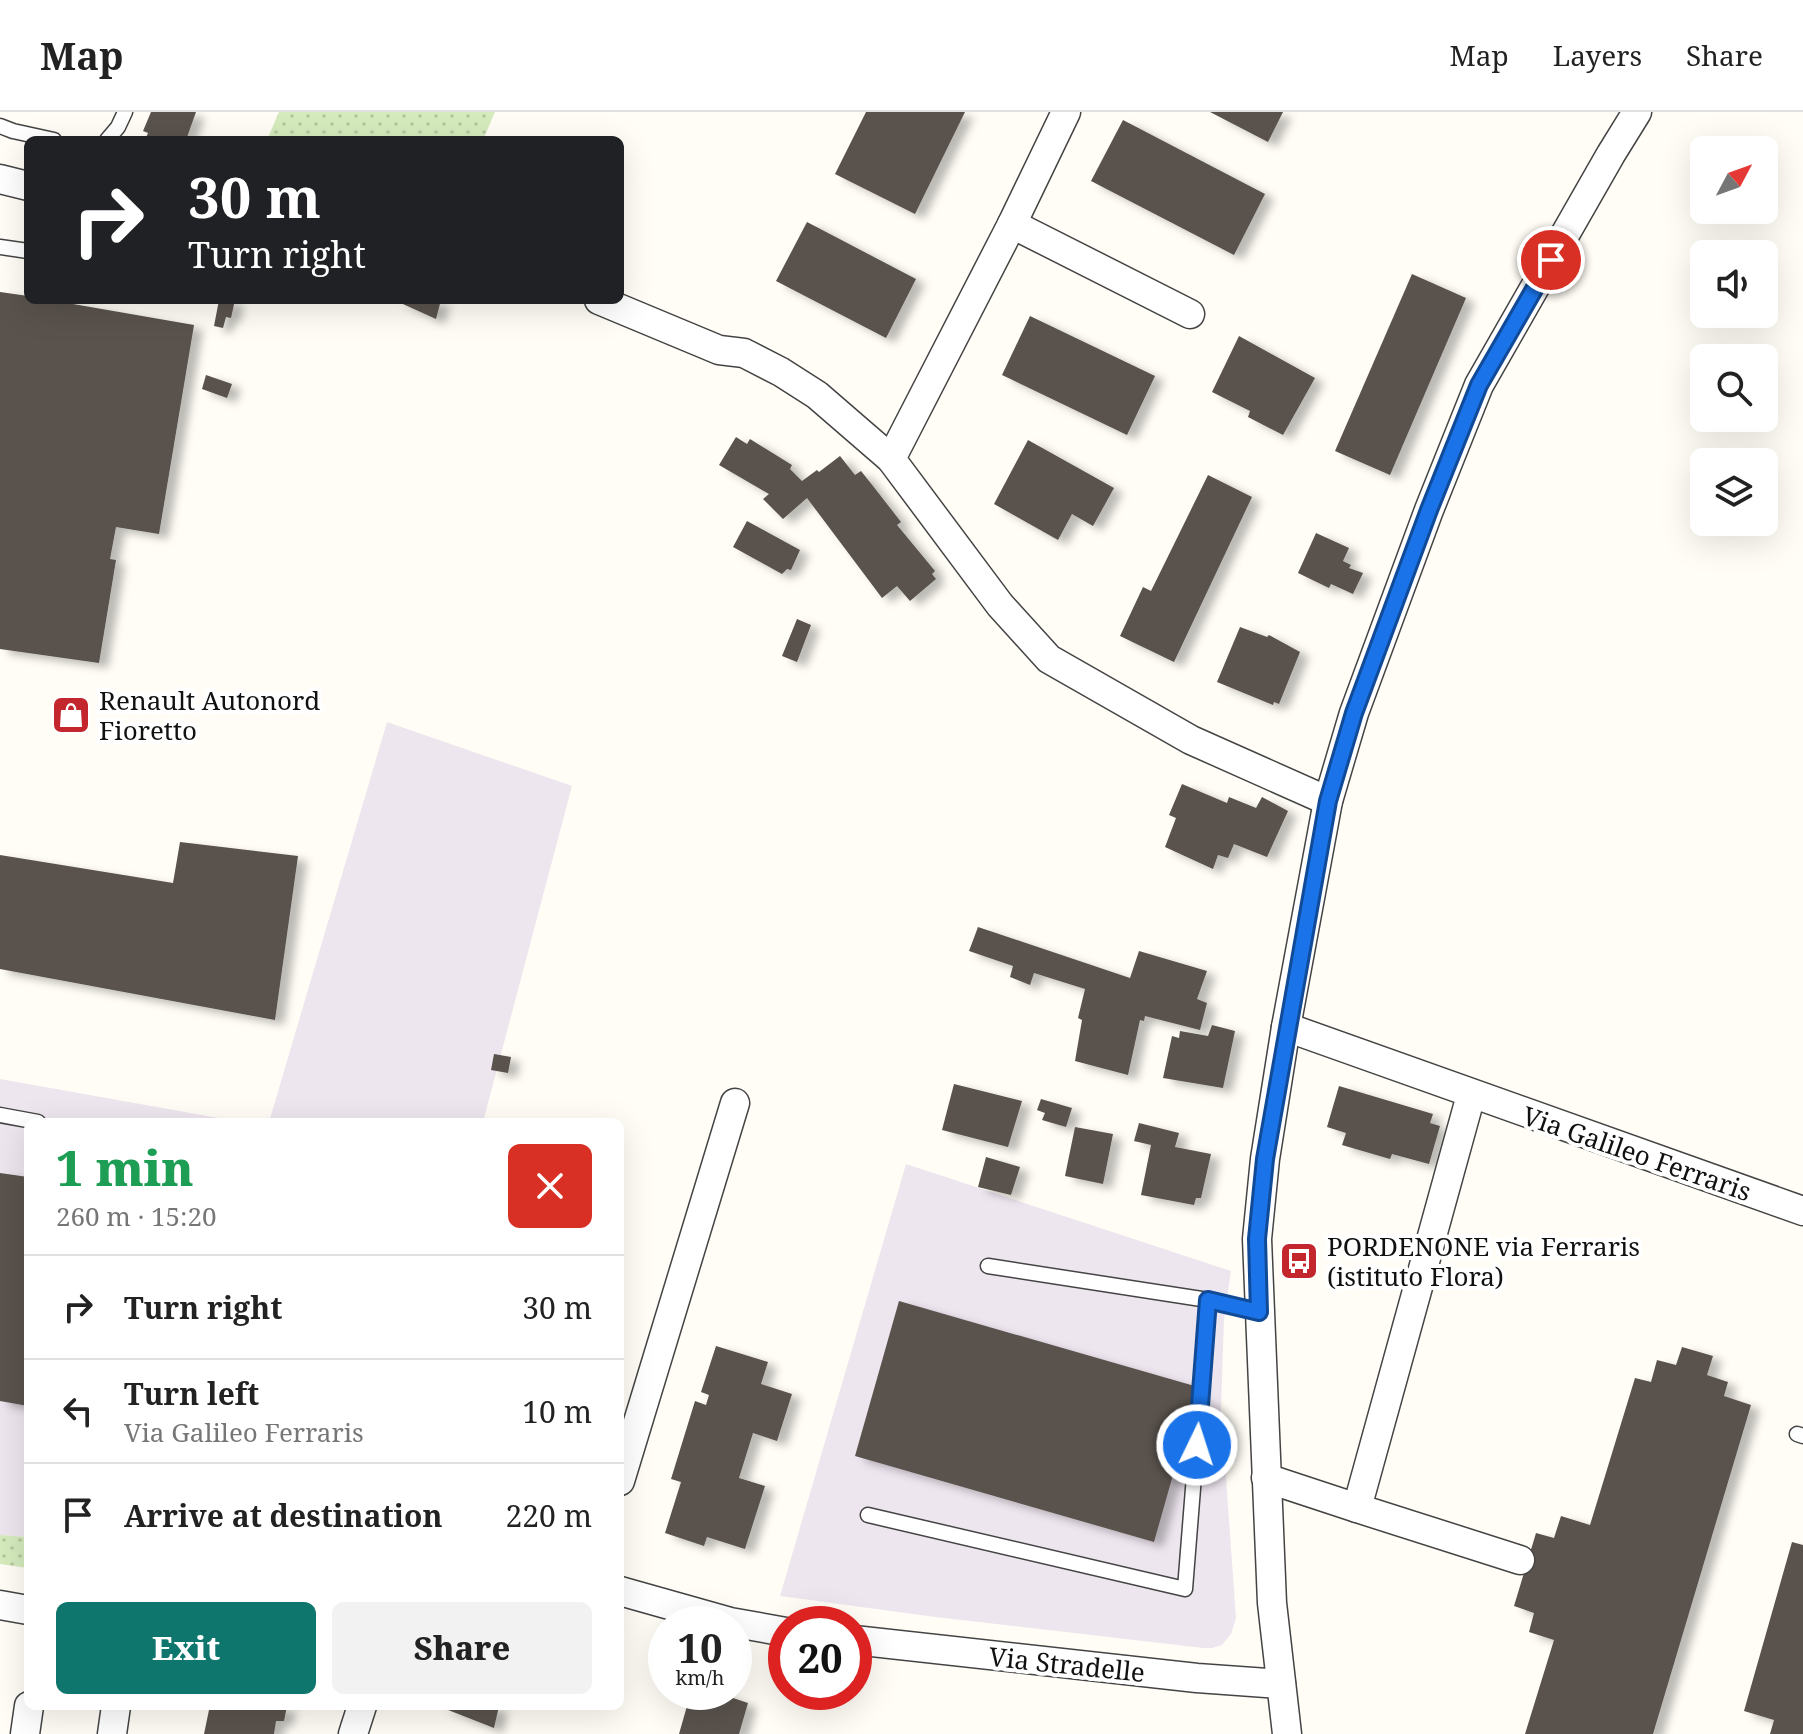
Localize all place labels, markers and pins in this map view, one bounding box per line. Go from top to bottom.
pin [1517,226,1585,294]
place label: Renault Autonord Fioretto [99,682,320,748]
shop icon: Renault Autonord Fioretto [50,694,92,736]
place label: PORDENONE via Ferraris (istituto Flora) [1327,1228,1640,1294]
bus stop icon: PORDENONE via Ferraris (istituto Flora) [1278,1240,1320,1282]

